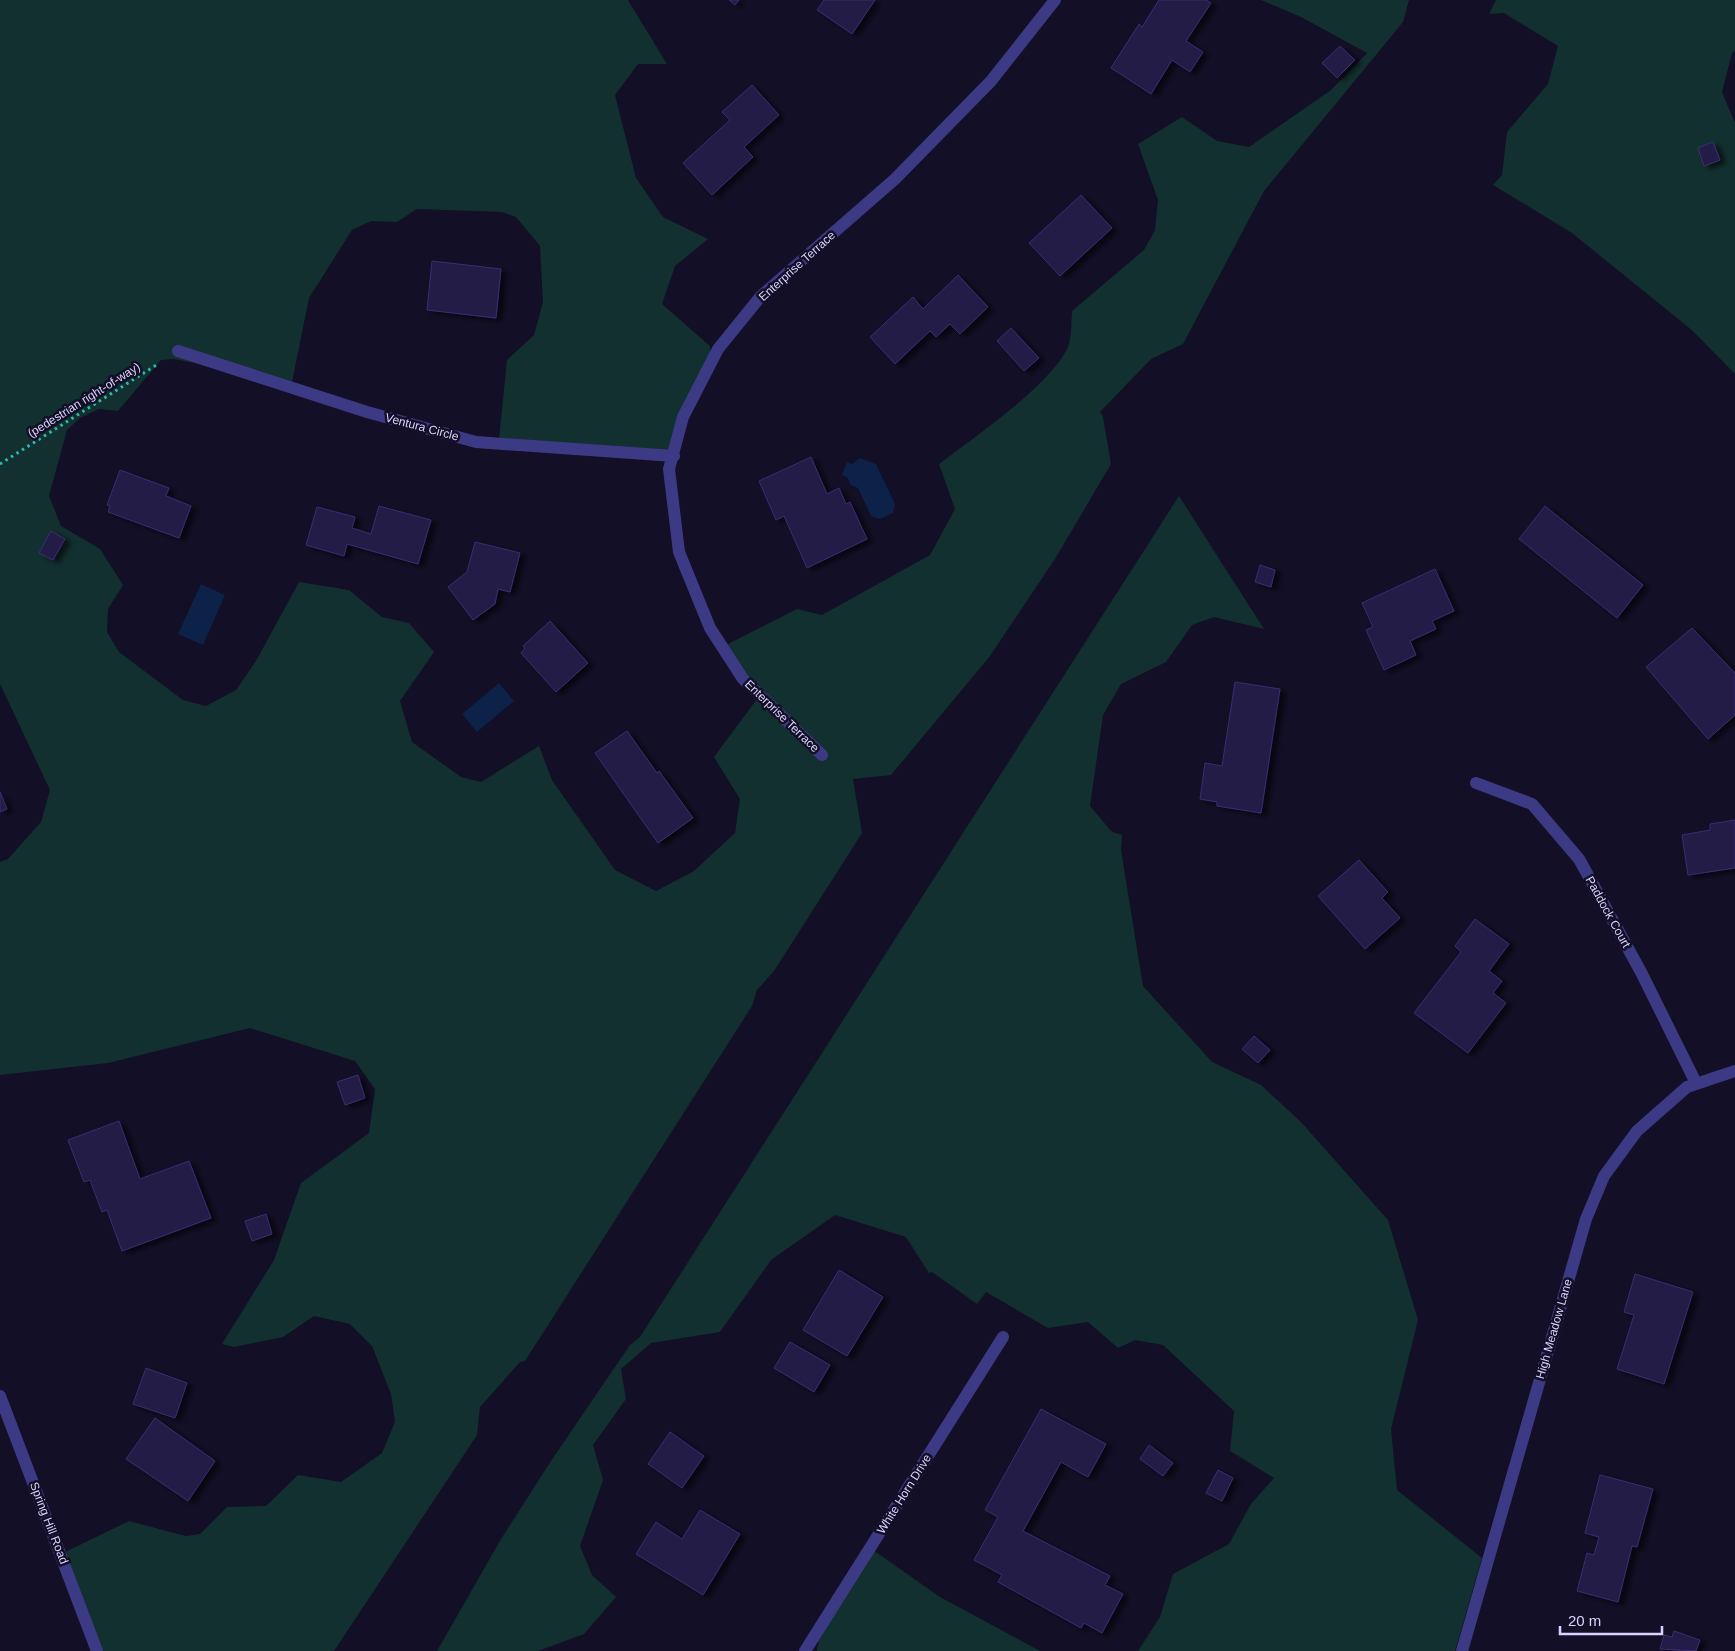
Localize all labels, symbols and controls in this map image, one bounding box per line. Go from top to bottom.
street label: Enterprise Terrace [756,228,838,304]
street label: (pedestrian right-of-way) [25,360,143,440]
street label: Ventura Circle [384,410,461,444]
street label: Enterprise Terrace [742,677,822,755]
street label: Paddock Court [1583,874,1634,951]
street label: High Meadow Lane [1533,1277,1575,1381]
street label: White Horn Drive [874,1451,934,1536]
street label: Spring Hill Road [27,1480,71,1566]
scale bar [1560,1604,1662,1636]
text: 20 m [1568,1612,1601,1629]

